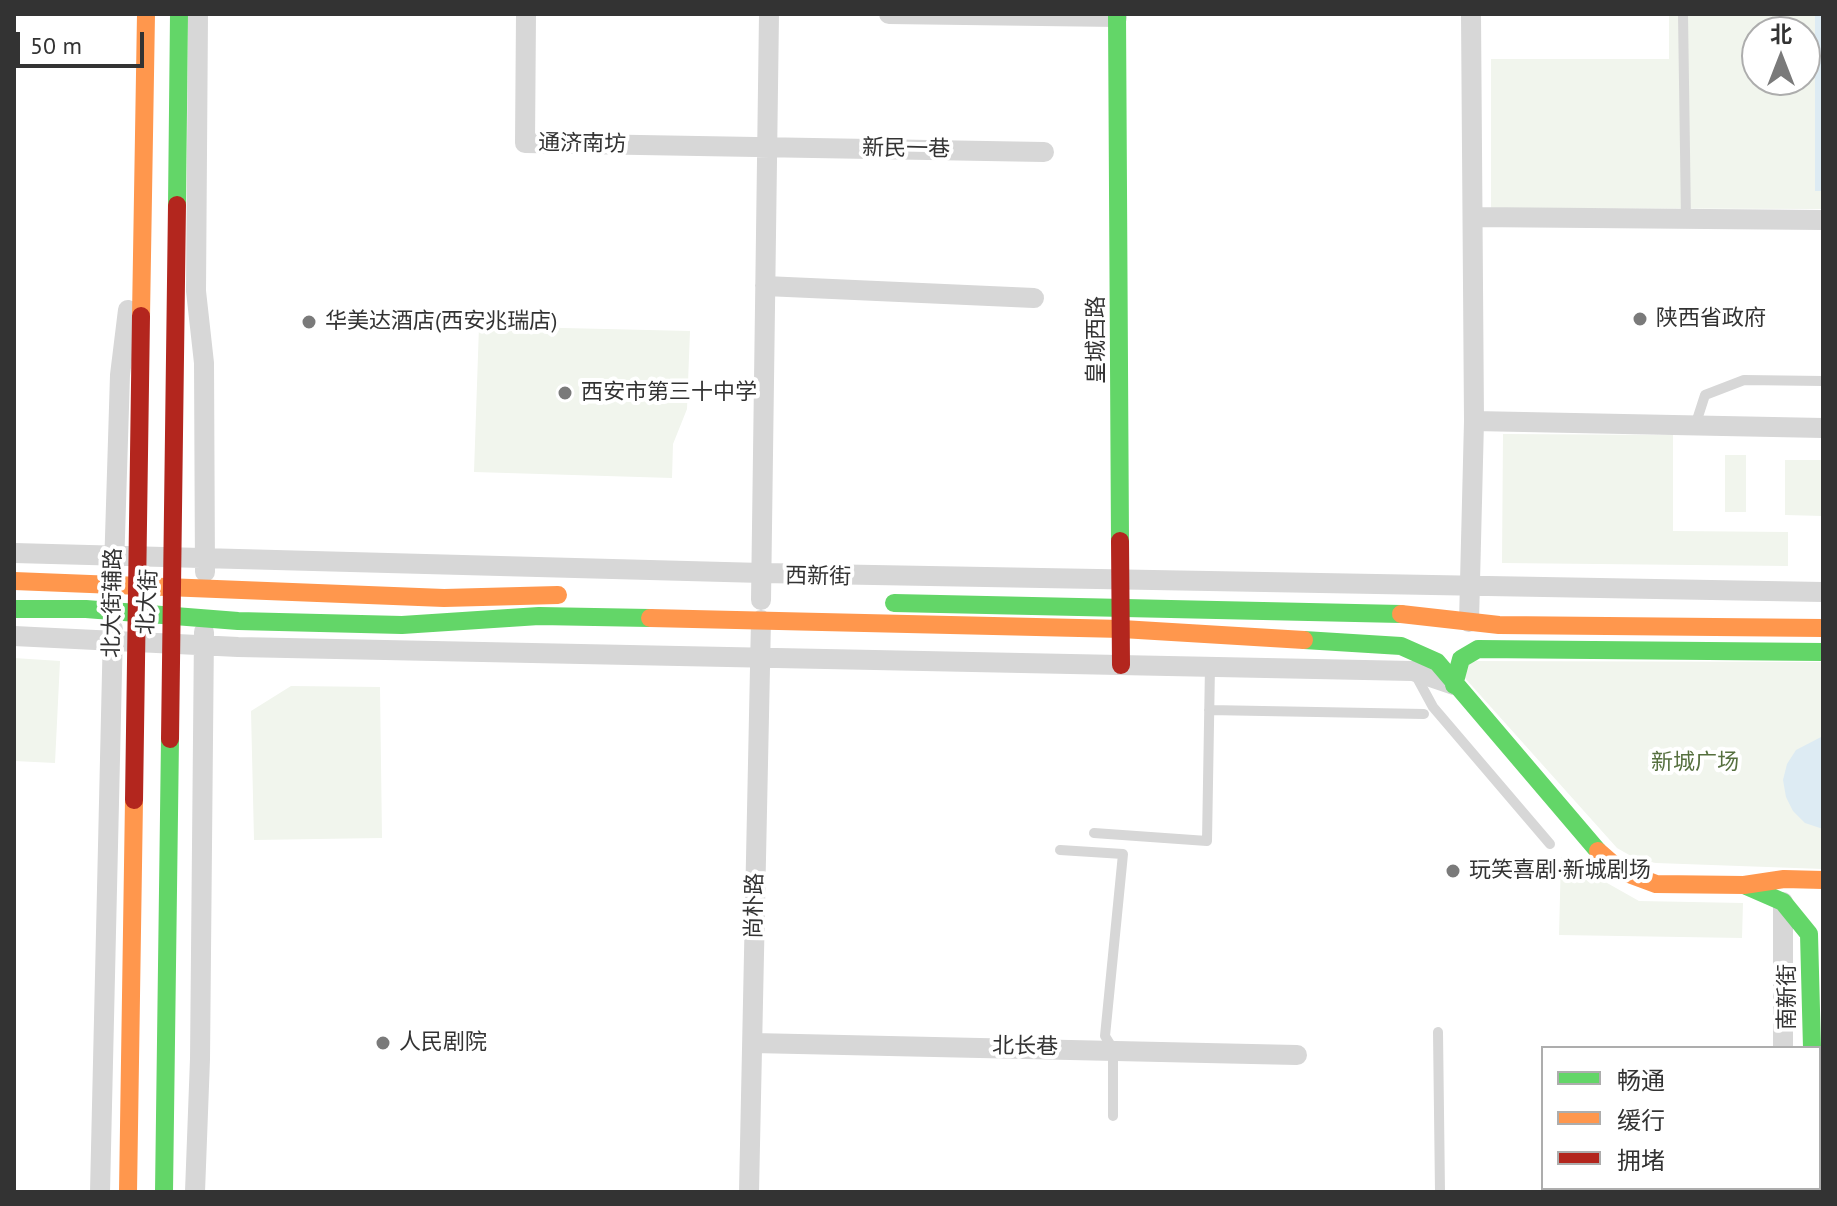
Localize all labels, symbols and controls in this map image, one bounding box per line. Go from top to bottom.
scale bar [20,16,148,66]
north arrow [1741,16,1821,96]
text: 北 [1770,20,1792,48]
text: 50 m [30,30,82,61]
street label: 通济南坊 [538,130,626,158]
street label: 新民一巷 [862,135,950,163]
street label: 皇城西路 [1084,296,1110,384]
place label: 陕西省政府 [1656,306,1766,332]
place label: 华美达酒店(西安兆瑞店) [325,309,557,335]
marker: 陕西省政府 [1631,310,1649,328]
marker: 华美达酒店(西安兆瑞店) [300,313,318,331]
place label: 西安市第三十中学 [581,380,757,406]
marker: 西安市第三十中学 [556,384,574,402]
street label: 北大街辅路 [99,548,127,658]
street label: 西新街 [785,563,851,591]
street label: 北大街 [133,568,163,636]
park label: 新城广场 [1651,750,1739,776]
place label: 玩笑喜剧·新城剧场 [1469,858,1651,884]
marker: 玩笑喜剧·新城剧场 [1444,862,1462,880]
street label: 尚朴路 [741,873,769,939]
street label: 南新街 [1775,964,1801,1030]
place label: 人民剧院 [399,1030,487,1056]
street label: 北长巷 [992,1033,1058,1061]
marker: 人民剧院 [374,1034,392,1052]
legend [1541,1046,1821,1190]
text: 畅通 [1617,1065,1665,1096]
text: 缓行 [1617,1105,1665,1136]
text: 拥堵 [1617,1145,1665,1176]

